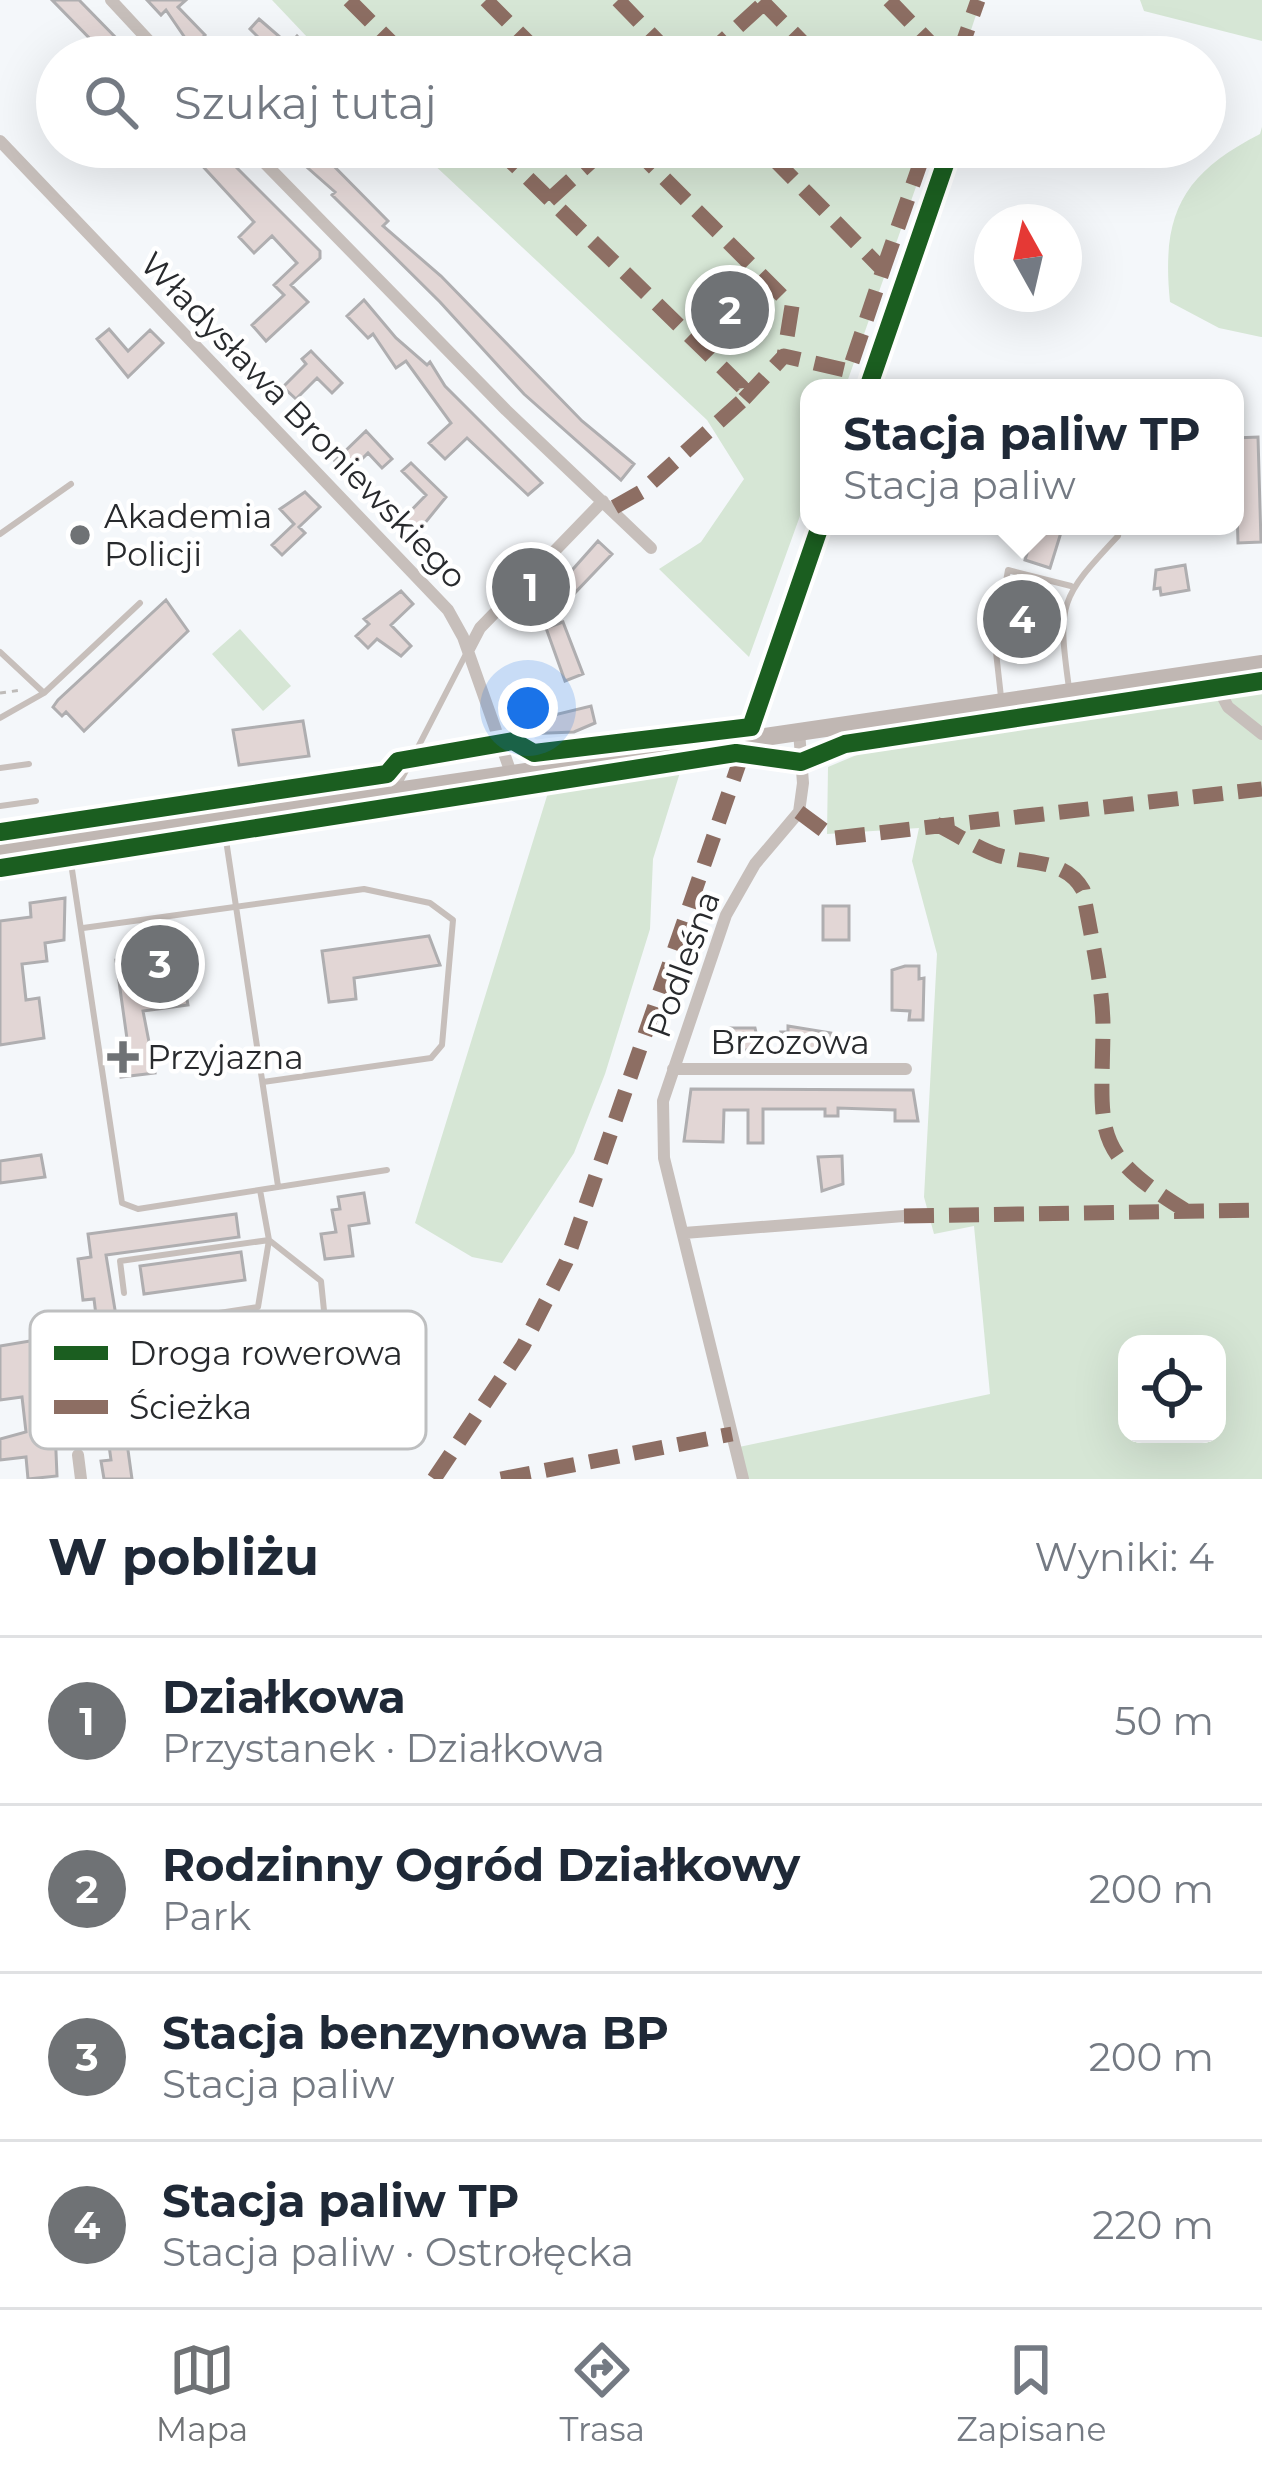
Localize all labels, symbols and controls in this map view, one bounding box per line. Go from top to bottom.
search box [36,36,1226,168]
icon: search [78,69,144,135]
text: Szukaj tutaj [174,75,437,130]
north arrow [974,204,1082,312]
street label: Władysława Broniewskiego [133,243,475,597]
pin: 2 [691,265,769,355]
popup [800,379,1244,535]
text: Stacja paliw TP [843,406,1201,461]
text: Stacja paliw [843,461,1076,509]
place label: Akademia Policji [104,496,272,574]
marker: Akademia Policji [67,522,93,548]
pin: 1 [492,542,570,632]
pin: 4 [983,574,1061,664]
your location [498,678,558,738]
street label: Podleśna [638,885,728,1043]
pin: 3 [121,919,199,1009]
street label: Brzozowa [710,1022,870,1062]
place label: Przyjazna [147,1037,304,1077]
marker: Przyjazna [110,1044,136,1070]
legend [30,1311,426,1449]
text: Droga rowerowa [129,1333,403,1373]
map controls [1118,1335,1226,1443]
button: locate [1118,1335,1226,1443]
text: Ścieżka [129,1387,252,1427]
text: W pobliżu [48,1526,319,1588]
text: Wyniki: 4 [1035,1533,1214,1581]
text: Działkowa [162,1669,406,1724]
text: 1 [79,1697,95,1745]
text: 50 m [1115,1697,1214,1745]
text: Przystanek · Działkowa [162,1724,605,1772]
text: Rodzinny Ogród Działkowy [162,1837,800,1892]
text: 2 [75,1865,99,1913]
text: 200 m [1089,1865,1214,1913]
text: Park [162,1892,251,1940]
text: Stacja benzynowa BP [162,2005,669,2060]
text: 3 [75,2033,99,2081]
text: 200 m [1089,2033,1214,2081]
text: Stacja paliw [162,2060,395,2108]
text: Stacja paliw TP [162,2173,519,2228]
text: 4 [74,2201,100,2249]
text: 220 m [1092,2201,1214,2249]
text: Stacja paliw · Ostrołęcka [162,2228,634,2276]
tab: Mapa [156,2337,248,2449]
tab: Trasa [560,2337,645,2449]
tab: Zapisane [956,2337,1106,2449]

